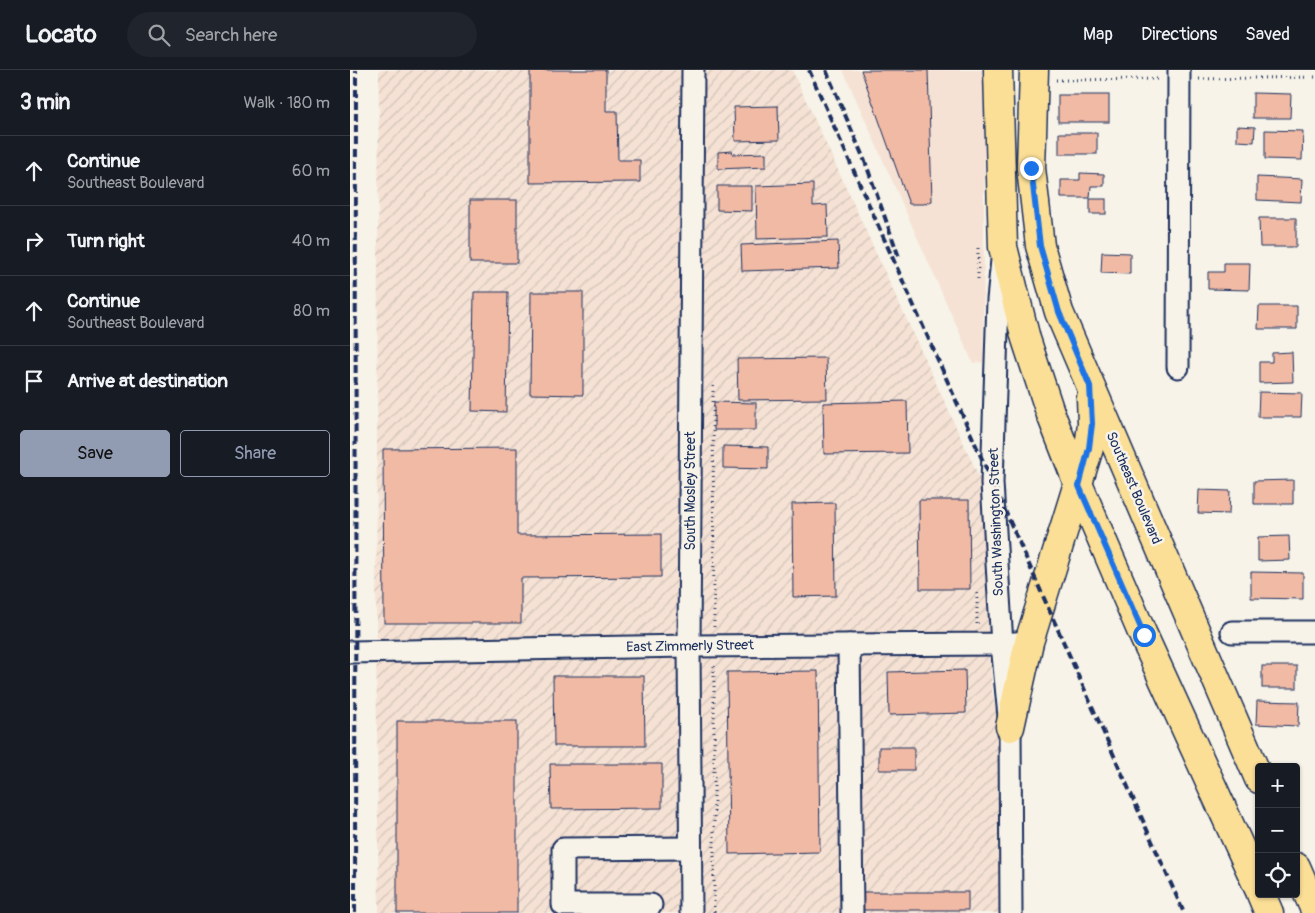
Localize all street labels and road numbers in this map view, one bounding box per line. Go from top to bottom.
street label: Southeast Boulevard [1103,429,1165,547]
street label: South Mosley Street [682,431,699,551]
street label: South Washington Street [985,447,1007,597]
street label: East Zimmerly Street [626,636,754,656]

